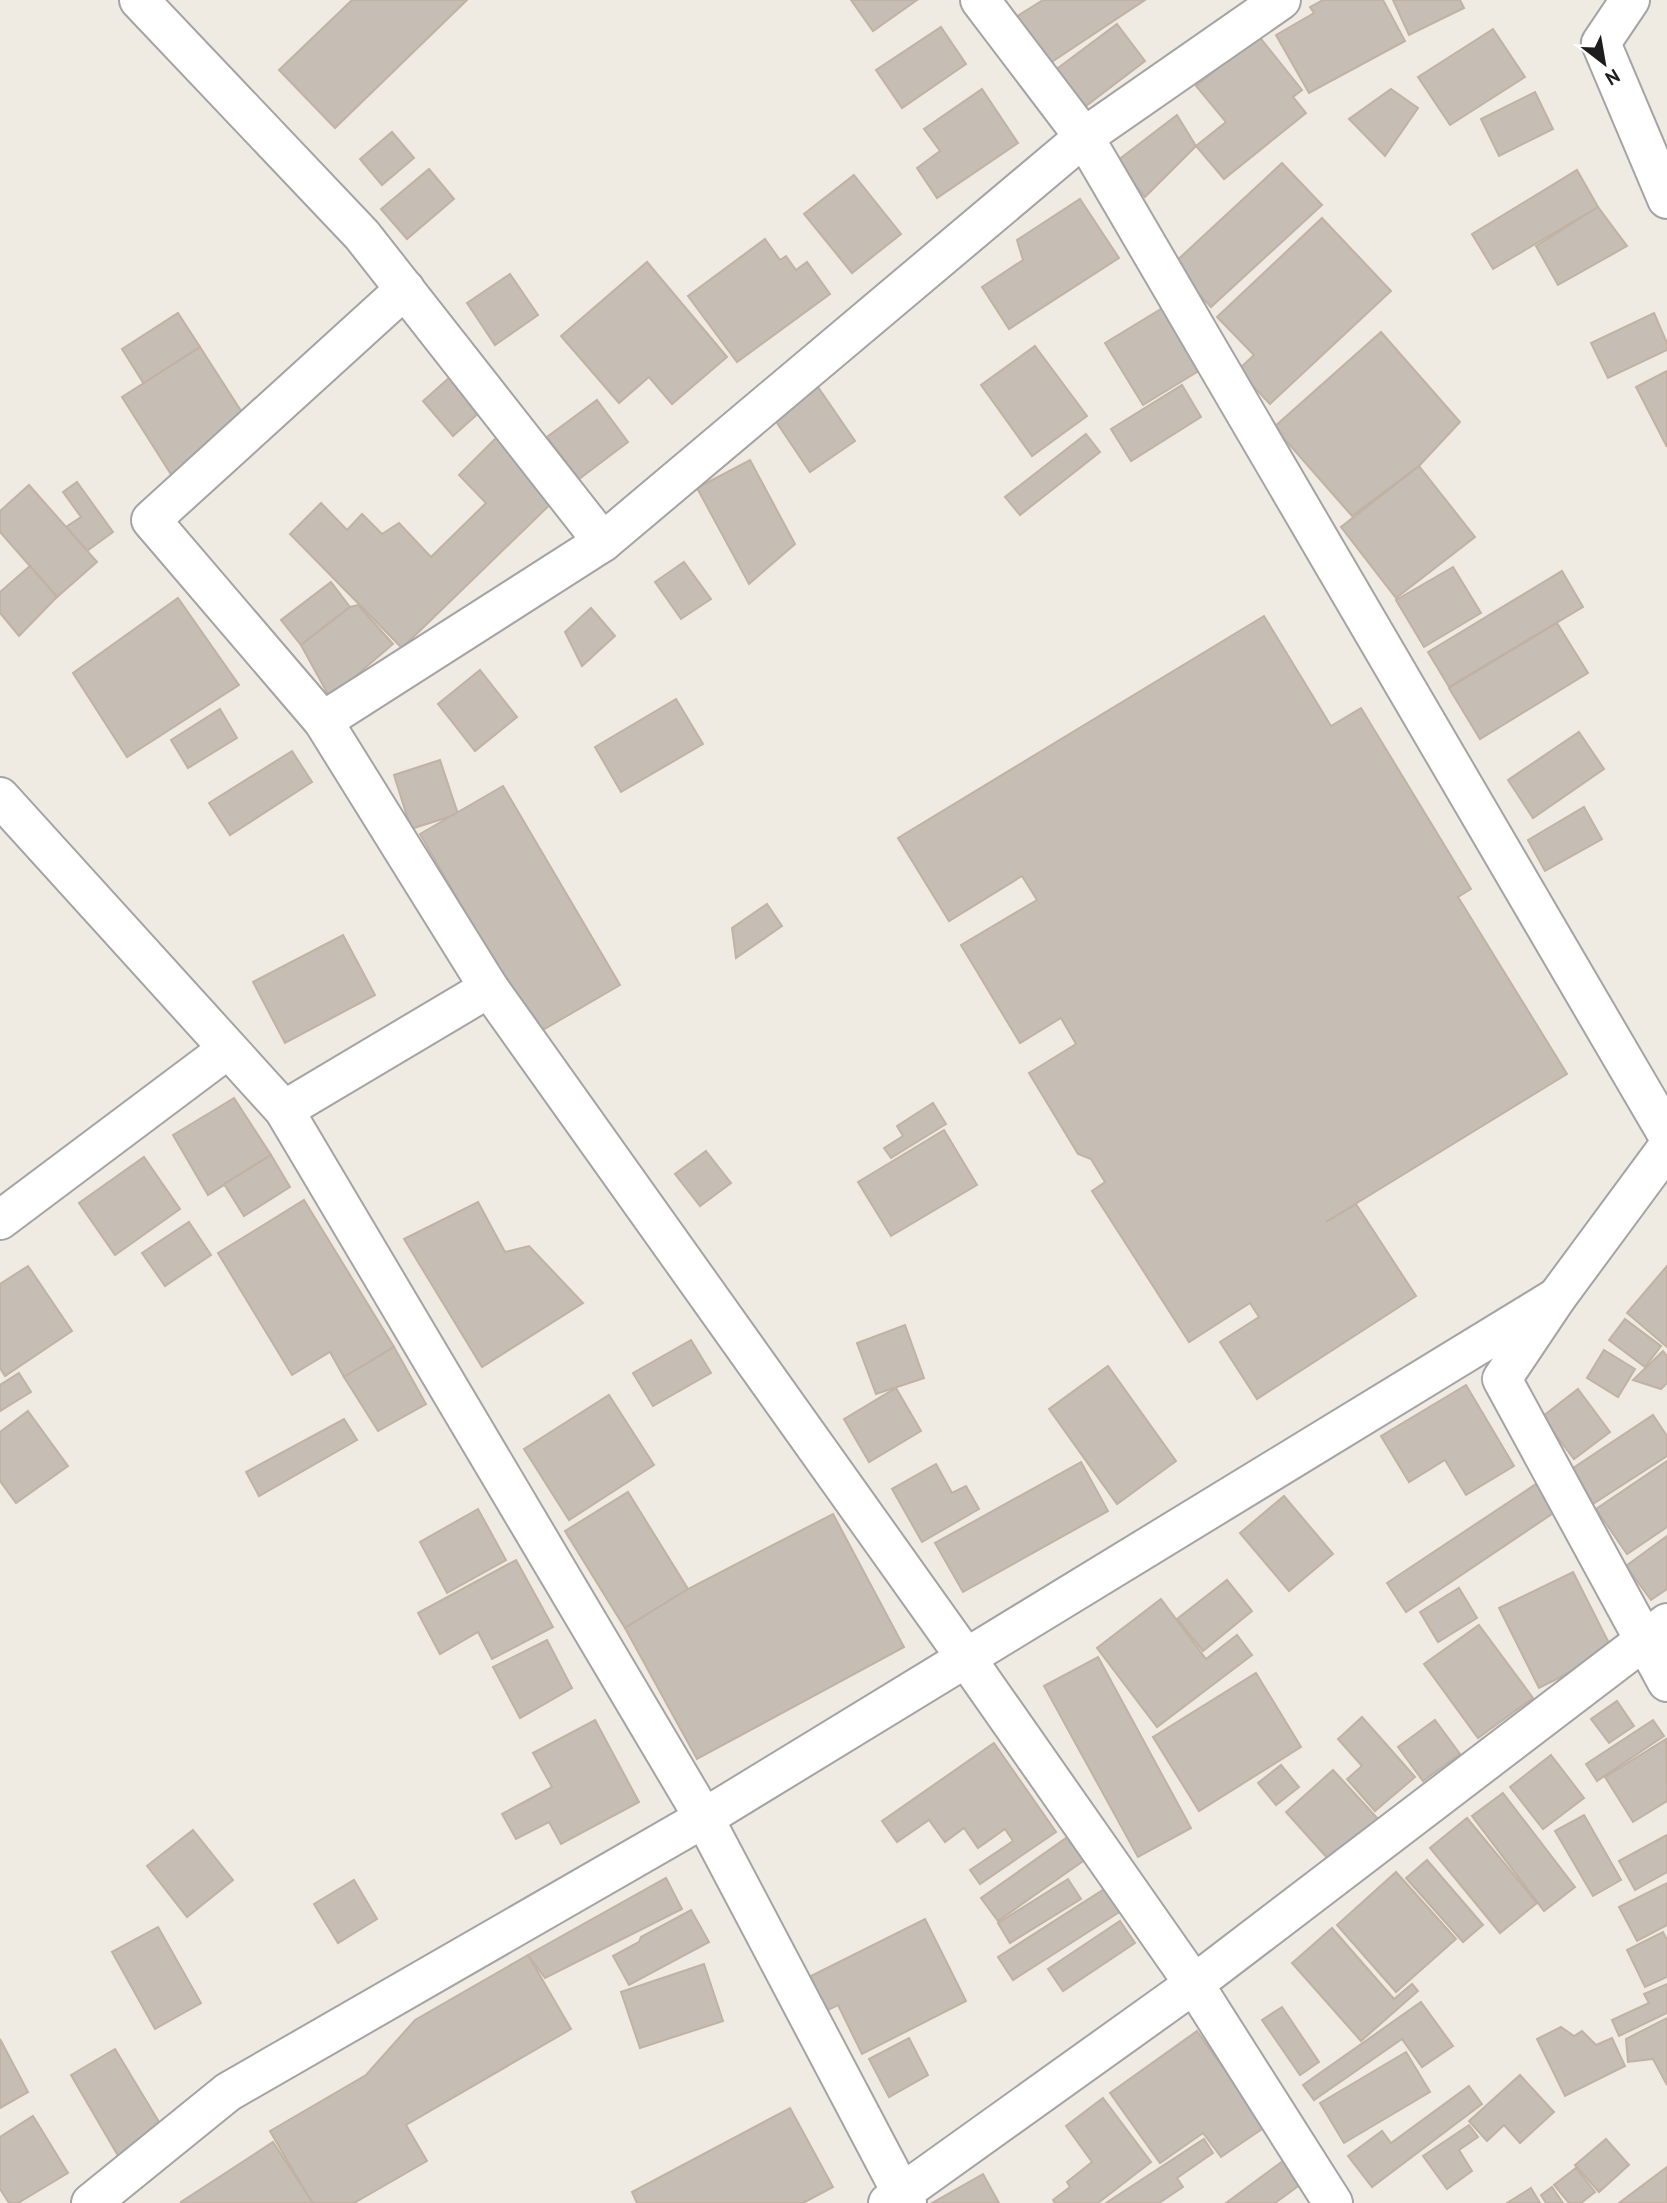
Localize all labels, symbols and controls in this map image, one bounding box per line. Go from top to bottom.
north arrow [1569,28,1639,98]
text: N [1601,64,1624,91]

